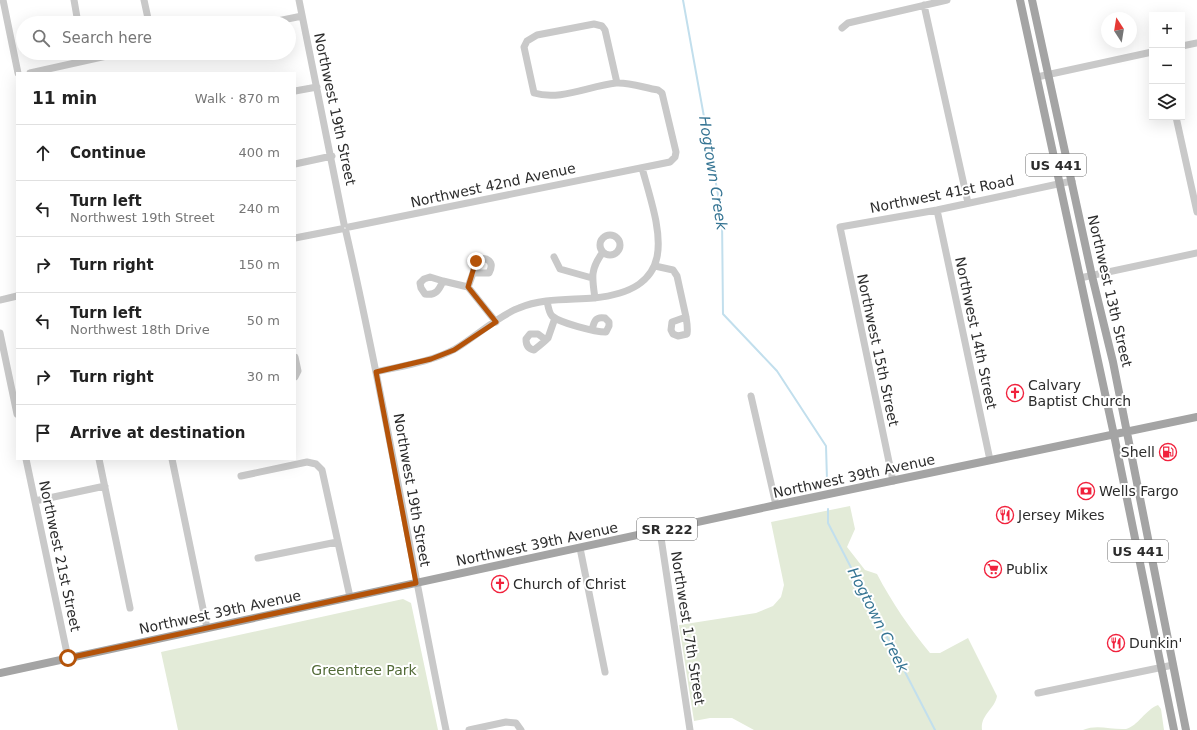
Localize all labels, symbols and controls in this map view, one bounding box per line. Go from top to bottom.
north arrow [1101,12,1137,48]
map controls [1149,12,1185,120]
button: + [1149,12,1185,48]
search box [16,16,296,60]
icon: search [30,27,52,49]
text: Search here [62,29,152,47]
street label: Northwest 19th Street [311,31,359,187]
button: − [1149,48,1185,84]
button: layers [1149,84,1185,120]
text: 11 min [32,88,97,108]
text: Walk · 870 m [195,91,280,106]
water label: Hogtown Creek [695,115,731,233]
icon: ahead [32,142,54,164]
text: Continue [70,144,146,162]
text: 400 m [238,145,280,160]
road number: US 441 [1026,154,1086,176]
street label: Northwest 42nd Avenue [409,160,577,210]
street label: Northwest 41st Road [869,172,1015,216]
text: Turn left [70,192,142,210]
icon: left [32,198,54,220]
text: 240 m [238,201,280,216]
text: Northwest 19th Street [70,210,215,225]
street label: Northwest 13th Street [1085,213,1135,369]
route end [467,252,485,270]
icon: right [32,254,54,276]
street label: Northwest 14th Street [952,255,1000,411]
text: Turn right [70,256,154,274]
text: 150 m [238,257,280,272]
street label: Northwest 15th Street [854,272,902,428]
text: Turn left [70,304,142,322]
icon: left [32,310,54,332]
text: 50 m [247,313,280,328]
text: Northwest 18th Drive [70,322,210,337]
icon: right [32,366,54,388]
text: Turn right [70,368,154,386]
text: 30 m [247,369,280,384]
place label: Calvary Baptist Church [1028,377,1131,409]
church icon: Calvary Baptist Church [1005,383,1025,403]
street label: Northwest 19th Street [391,412,433,569]
icon: arrive [32,422,54,444]
text: Arrive at destination [70,424,245,442]
fuel station icon: Shell [1158,442,1178,462]
place label: Shell [1121,444,1155,460]
street label: Northwest 39th Avenue [772,451,936,501]
street label: Northwest 21st Street [36,479,84,633]
bank icon: Wells Fargo [1076,481,1096,501]
place label: Wells Fargo [1099,483,1178,499]
restaurant icon: Jersey Mikes [995,505,1015,525]
place label: Jersey Mikes [1017,507,1105,523]
road number: SR 222 [637,518,697,540]
street label: Northwest 39th Avenue [455,519,619,569]
road number: US 441 [1108,540,1168,562]
street label: Northwest 17th Street [668,550,708,707]
supermarket icon: Publix [983,559,1003,579]
place label: Publix [1006,561,1048,577]
water label: Hogtown Creek [844,565,913,677]
church icon: Church of Christ [490,574,510,594]
place label: Church of Christ [513,576,627,592]
street label: Northwest 39th Avenue [138,587,302,637]
restaurant icon: Dunkin' [1106,633,1126,653]
place label: Dunkin' [1129,635,1182,651]
route start [59,649,77,667]
park label: Greentree Park [311,662,418,678]

